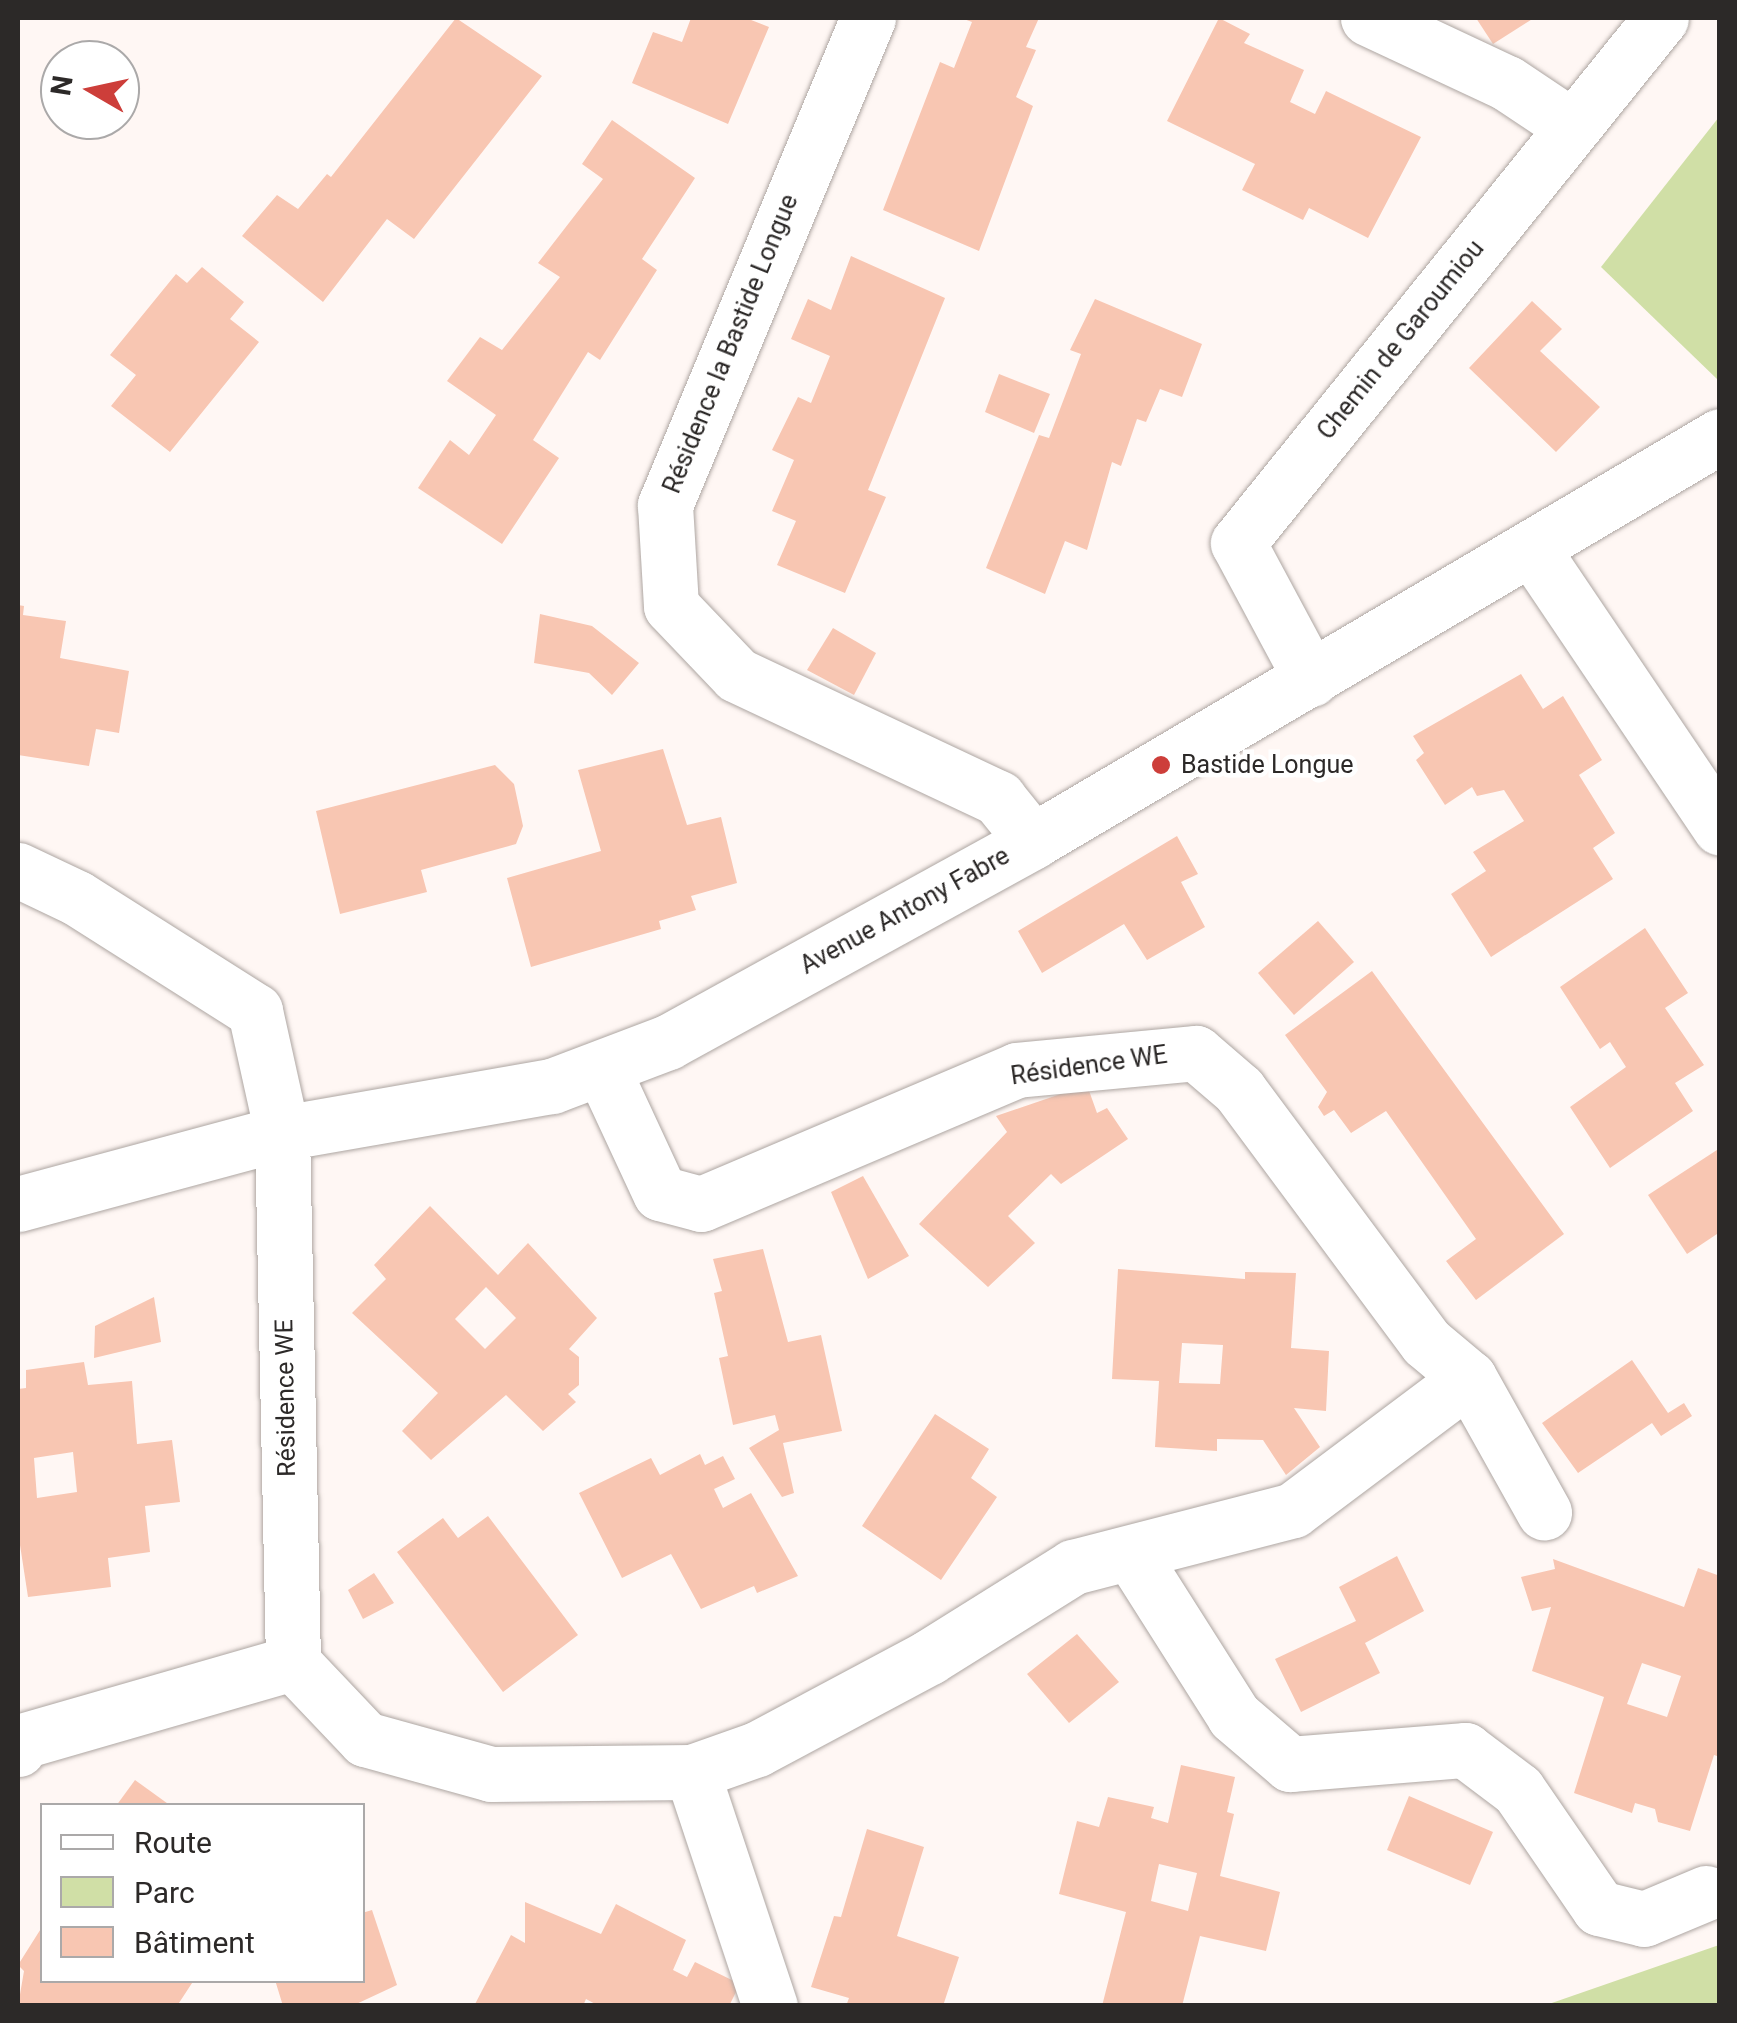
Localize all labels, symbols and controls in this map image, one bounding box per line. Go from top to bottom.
north arrow [40,40,140,140]
text: N [44,73,80,98]
street label: Résidence la Bastide Longue [657,190,805,498]
street label: Chemin de Garoumiou [1311,234,1491,446]
place label: Bastide Longue [1181,750,1353,780]
marker: Bastide Longue [1150,754,1172,776]
street label: Avenue Antony Fabre [795,841,1015,981]
street label: Résidence WE [1009,1040,1169,1092]
street label: Résidence WE [270,1319,302,1477]
legend [40,1803,365,1983]
text: Route [134,1825,212,1860]
text: Parc [134,1875,195,1910]
text: Bâtiment [134,1925,255,1960]

